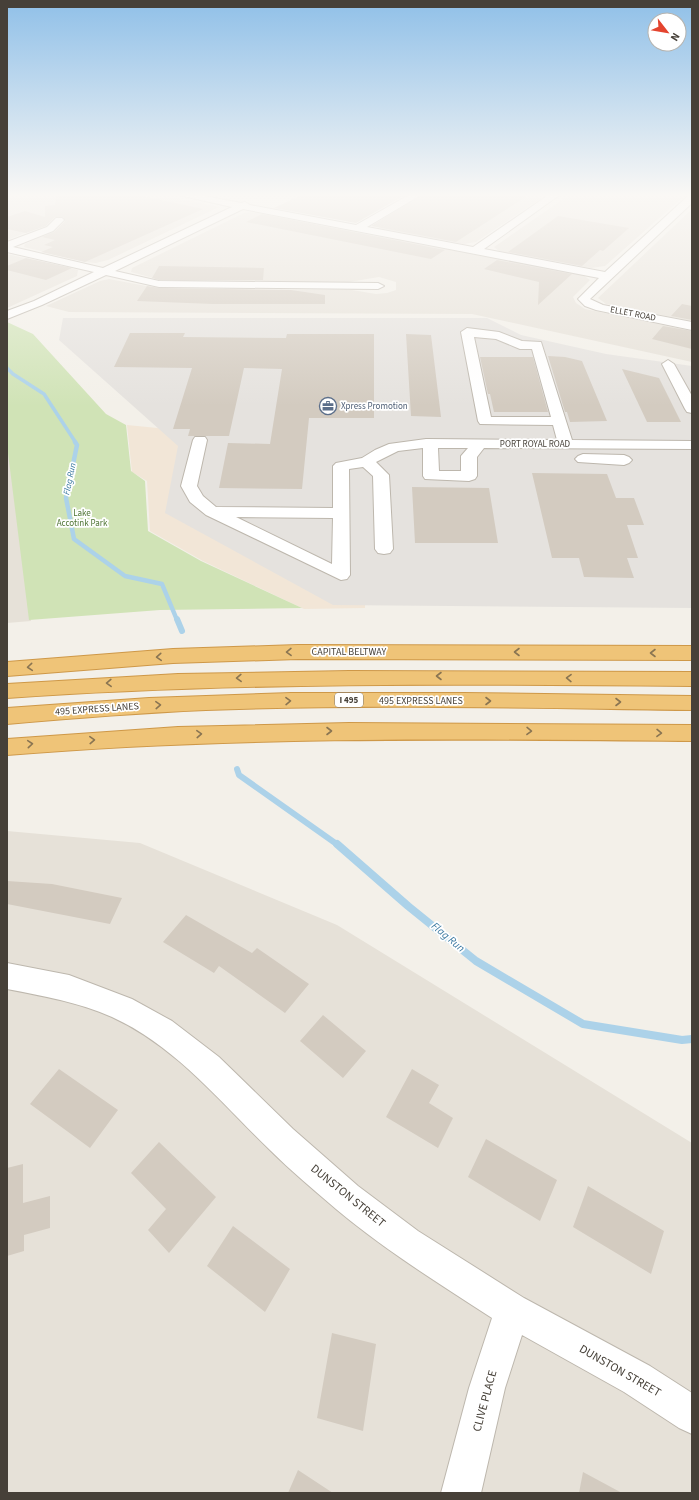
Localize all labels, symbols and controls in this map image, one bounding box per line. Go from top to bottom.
north arrow [647,12,687,52]
text: N [667,30,683,44]
street label: ELLET ROAD [609,303,657,325]
office icon: Xpress Promotion [318,396,338,416]
place label: Xpress Promotion [341,400,408,413]
street label: PORT ROYAL ROAD [500,438,571,451]
water label: Flag Run [60,462,80,496]
park label: Lake Accotink Park [57,507,108,530]
street label: CAPITAL BELTWAY [312,645,387,659]
one-way arrow [286,648,292,657]
one-way arrow [514,648,520,656]
one-way arrow [650,649,656,657]
one-way arrow [156,653,162,662]
one-way arrow [27,662,33,671]
one-way arrow [436,672,442,680]
one-way arrow [566,673,572,682]
one-way arrow [236,674,242,682]
one-way arrow [106,679,112,687]
road number: I 495 [335,693,363,707]
street label: 495 EXPRESS LANES [379,694,463,708]
one-way arrow [285,697,291,705]
one-way arrow [485,697,491,705]
one-way arrow [615,698,621,706]
street label: 495 EXPRESS LANES [55,699,139,719]
one-way arrow [155,701,161,710]
one-way arrow [326,727,332,735]
one-way arrow [526,727,532,736]
one-way arrow [656,729,662,737]
one-way arrow [196,730,202,738]
one-way arrow [89,735,95,744]
one-way arrow [27,740,33,749]
water label: Flag Run [428,919,468,956]
street label: DUNSTON STREET [307,1160,389,1232]
street label: DUNSTON STREET [576,1341,665,1402]
street label: CLIVE PLACE [469,1368,501,1434]

